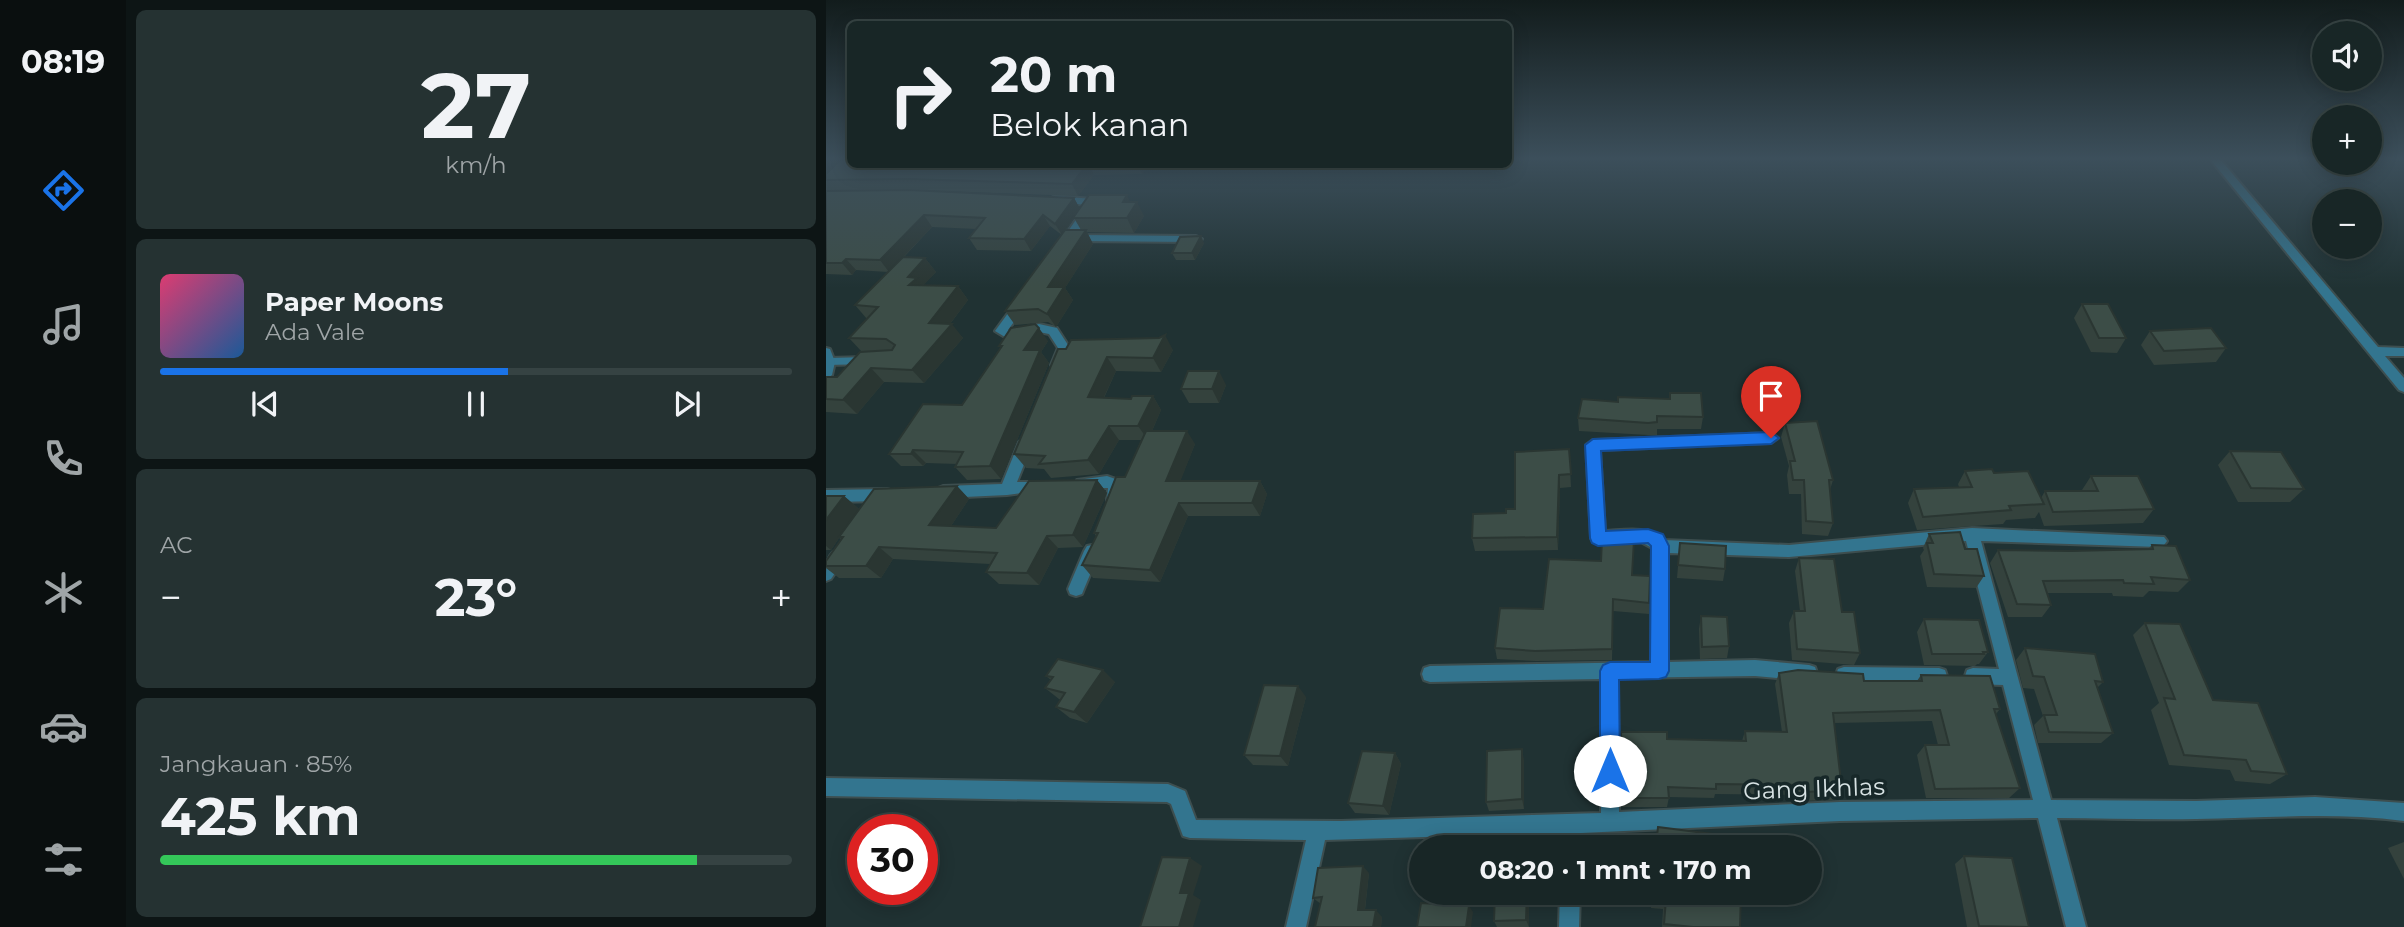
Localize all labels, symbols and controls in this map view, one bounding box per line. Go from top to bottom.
map controls [2312,21,2382,259]
button: sound [2312,21,2382,91]
text: 08:19 [21,42,105,81]
text: 20 m [990,45,1117,104]
icon: right [875,49,966,140]
text: 27 [421,50,531,161]
text: Belok kanan [990,105,1190,144]
button: + [2312,105,2382,175]
text: km/h [445,151,507,179]
icon: directions [39,166,88,215]
button: − [2312,189,2382,259]
text: Paper Moons [265,286,443,318]
icon: music [39,300,88,349]
text: Ada Vale [265,318,365,346]
pin [1741,366,1801,438]
icon: arrive [1752,377,1790,415]
icon: previous [246,385,284,423]
icon: pause [457,385,495,423]
icon: next [668,385,706,423]
icon: phone [39,434,88,483]
text: AC [160,531,193,559]
text: 23° [435,566,517,629]
icon: climate [39,568,88,617]
text: − [160,574,182,621]
text: + [770,574,792,621]
icon: car [39,702,88,751]
position arrow [1573,734,1647,808]
text: Jangkauan · 85% [160,750,352,778]
street label: Gang Ikhlas [1743,772,1885,805]
text: 425 km [160,785,361,848]
speed limit sign: 30 [847,814,938,905]
icon: filters [39,835,88,884]
text: 08:20 · 1 mnt · 170 m [1480,854,1751,886]

